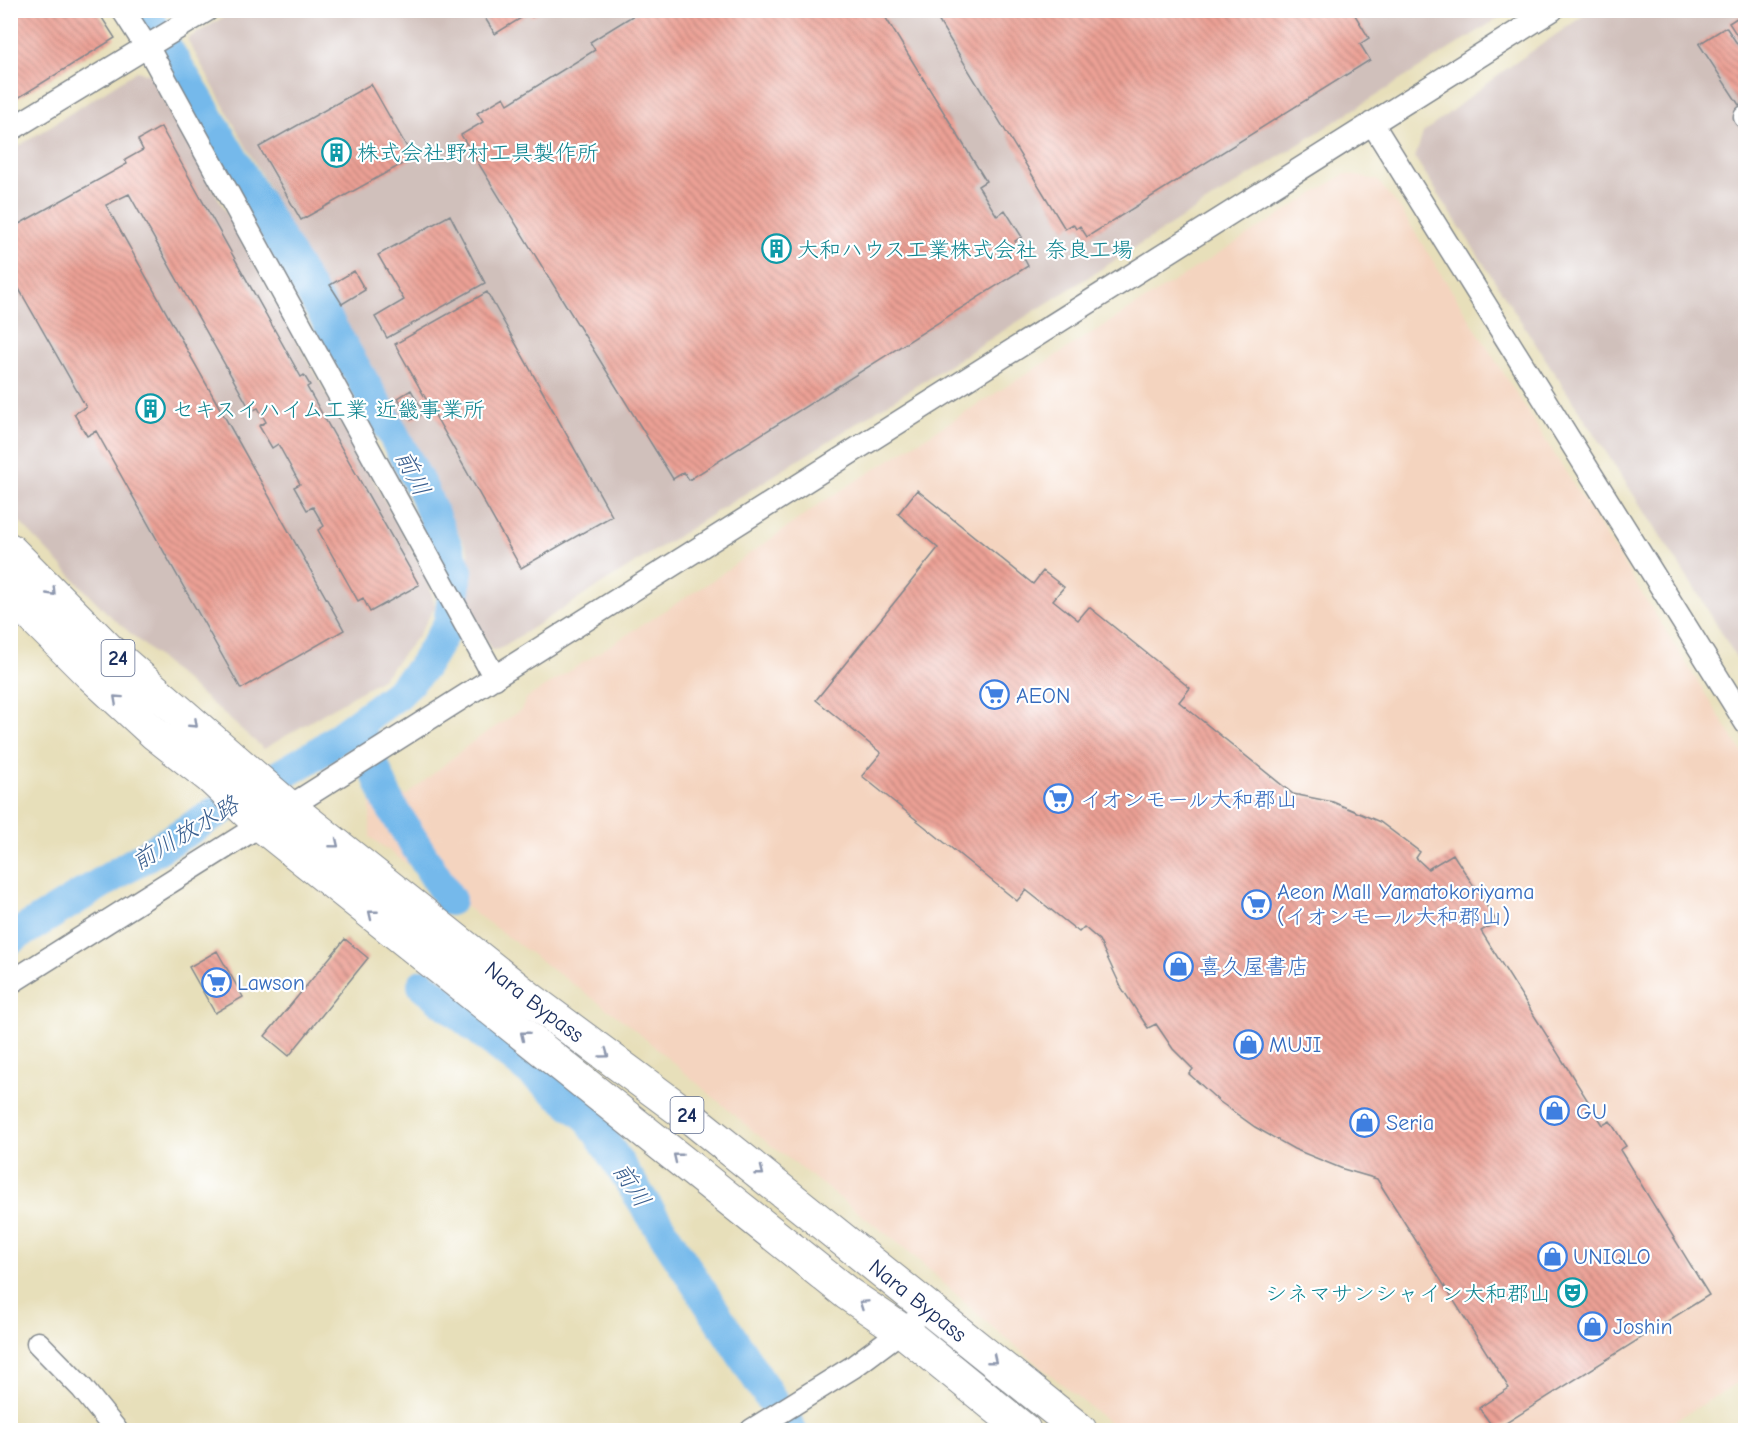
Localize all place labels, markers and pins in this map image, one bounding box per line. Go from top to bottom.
building icon: 株式会社野村工具製作所 [320,136,352,168]
place label: 株式会社野村工具製作所 [357,140,599,166]
building icon: 大和ハウス工業株式会社 奈良工場 [760,233,792,265]
place label: 大和ハウス工業株式会社 奈良工場 [797,237,1133,263]
building icon: セキスイハイム工業 近畿事業所 [135,393,167,425]
place label: セキスイハイム工業 近畿事業所 [172,397,485,423]
supermarket icon: AEON [979,679,1011,711]
place label: AEON [1016,683,1070,709]
supermarket icon: イオンモール大和郡山 [1043,783,1075,815]
place label: イオンモール大和郡山 [1080,787,1298,813]
place label: Aeon Mall Yamatokoriyama (イオンモール大和郡山) [1277,879,1535,930]
supermarket icon: Aeon Mall Yamatokoriyama (イオンモール大和郡山) [1240,888,1272,920]
shop icon: 喜久屋書店 [1162,950,1194,982]
place label: 喜久屋書店 [1199,954,1309,980]
supermarket icon: Lawson [200,966,232,998]
place label: Lawson [237,970,305,996]
shop icon: MUJI [1232,1028,1264,1060]
place label: MUJI [1269,1032,1321,1058]
shop icon: GU [1539,1095,1571,1127]
place label: GU [1576,1099,1607,1125]
shop icon: Seria [1349,1106,1381,1138]
place label: Seria [1386,1110,1434,1136]
shop icon: UNIQLO [1536,1240,1568,1272]
place label: UNIQLO [1573,1244,1651,1270]
theatre icon: シネマサンシャイン大和郡山 [1556,1277,1588,1309]
place label: シネマサンシャイン大和郡山 [1265,1281,1551,1307]
shop icon: Joshin [1576,1310,1608,1342]
place label: Joshin [1613,1314,1673,1340]

